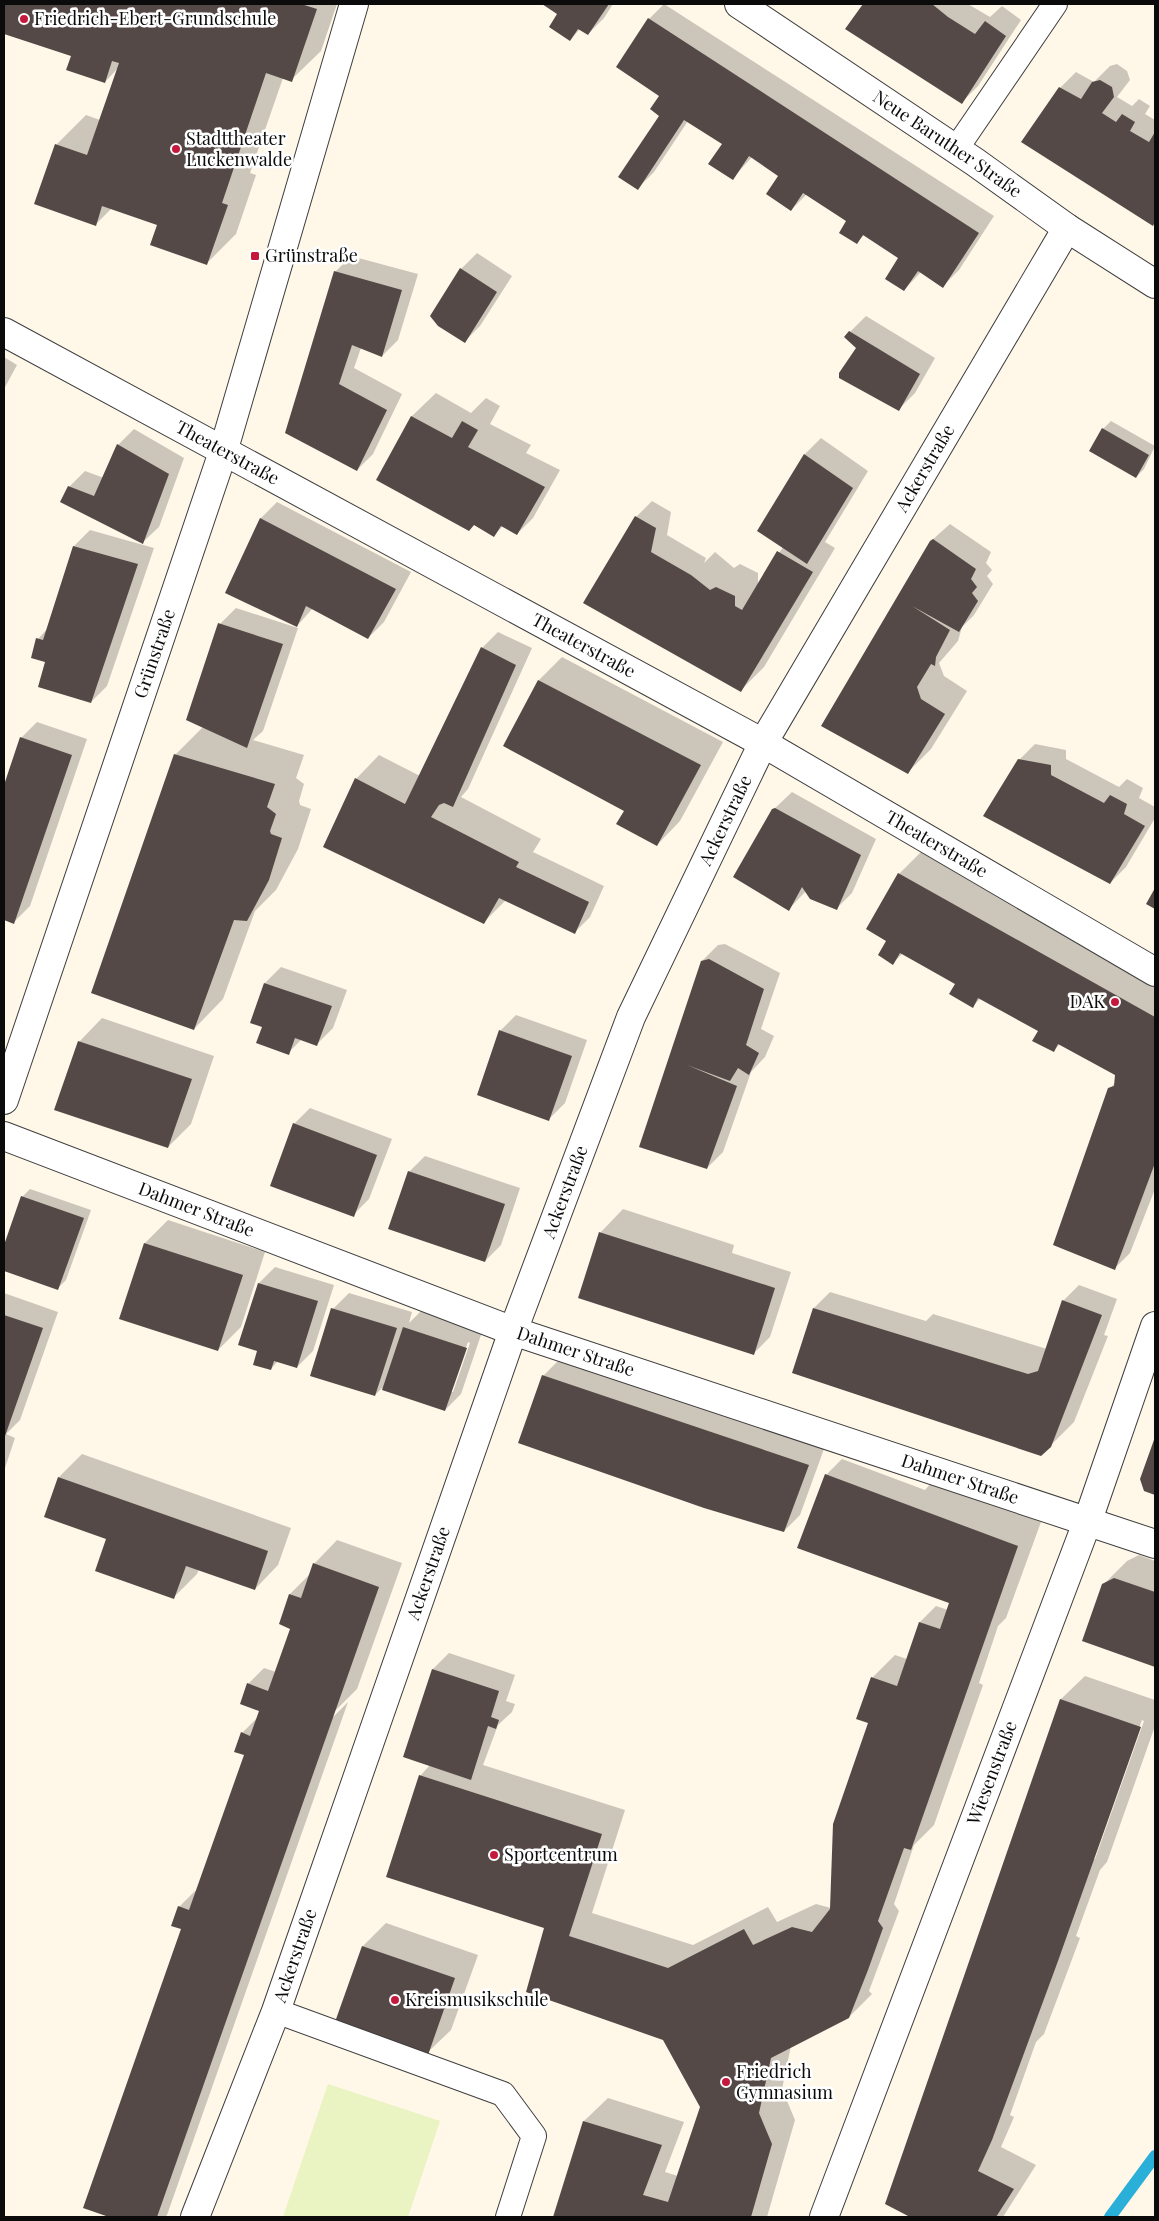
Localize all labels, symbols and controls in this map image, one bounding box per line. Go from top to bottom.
place label: Friedrich-Ebert-Grundschule [34,6,276,30]
marker: Friedrich-Ebert-Grundschule [18,13,30,25]
street label: Neue Baruther Straße [869,84,1027,203]
place label: Stadttheater Luckenwalde [186,126,292,171]
marker: Stadttheater Luckenwalde [170,143,182,155]
place label: Grünstraße [265,243,358,267]
marker: Grünstraße [249,250,261,262]
street label: Theaterstraße [172,414,284,490]
street label: Ackerstraße [889,420,959,517]
street label: Grünstraße [128,606,180,701]
street label: Theaterstraße [528,607,640,683]
street label: Ackerstraße [692,771,757,870]
street label: Theaterstraße [882,804,992,883]
place label: DAK [1070,989,1105,1013]
marker: DAK [1109,996,1121,1008]
street label: Ackerstraße [536,1142,593,1242]
street label: Dahmer Straße [135,1176,258,1242]
street label: Dahmer Straße [514,1320,638,1381]
street label: Dahmer Straße [898,1448,1022,1509]
street label: Ackerstraße [400,1523,455,1624]
street label: Wiesenstraße [960,1717,1022,1829]
place label: Sportcentrum [504,1842,618,1866]
marker: Sportcentrum [488,1849,500,1861]
street label: Ackerstraße [267,1905,322,2006]
place label: Kreismusikschule [405,1987,548,2011]
marker: Kreismusikschule [389,1994,401,2006]
place label: Friedrich Gymnasium [736,2059,833,2104]
marker: Friedrich Gymnasium [720,2076,732,2088]

